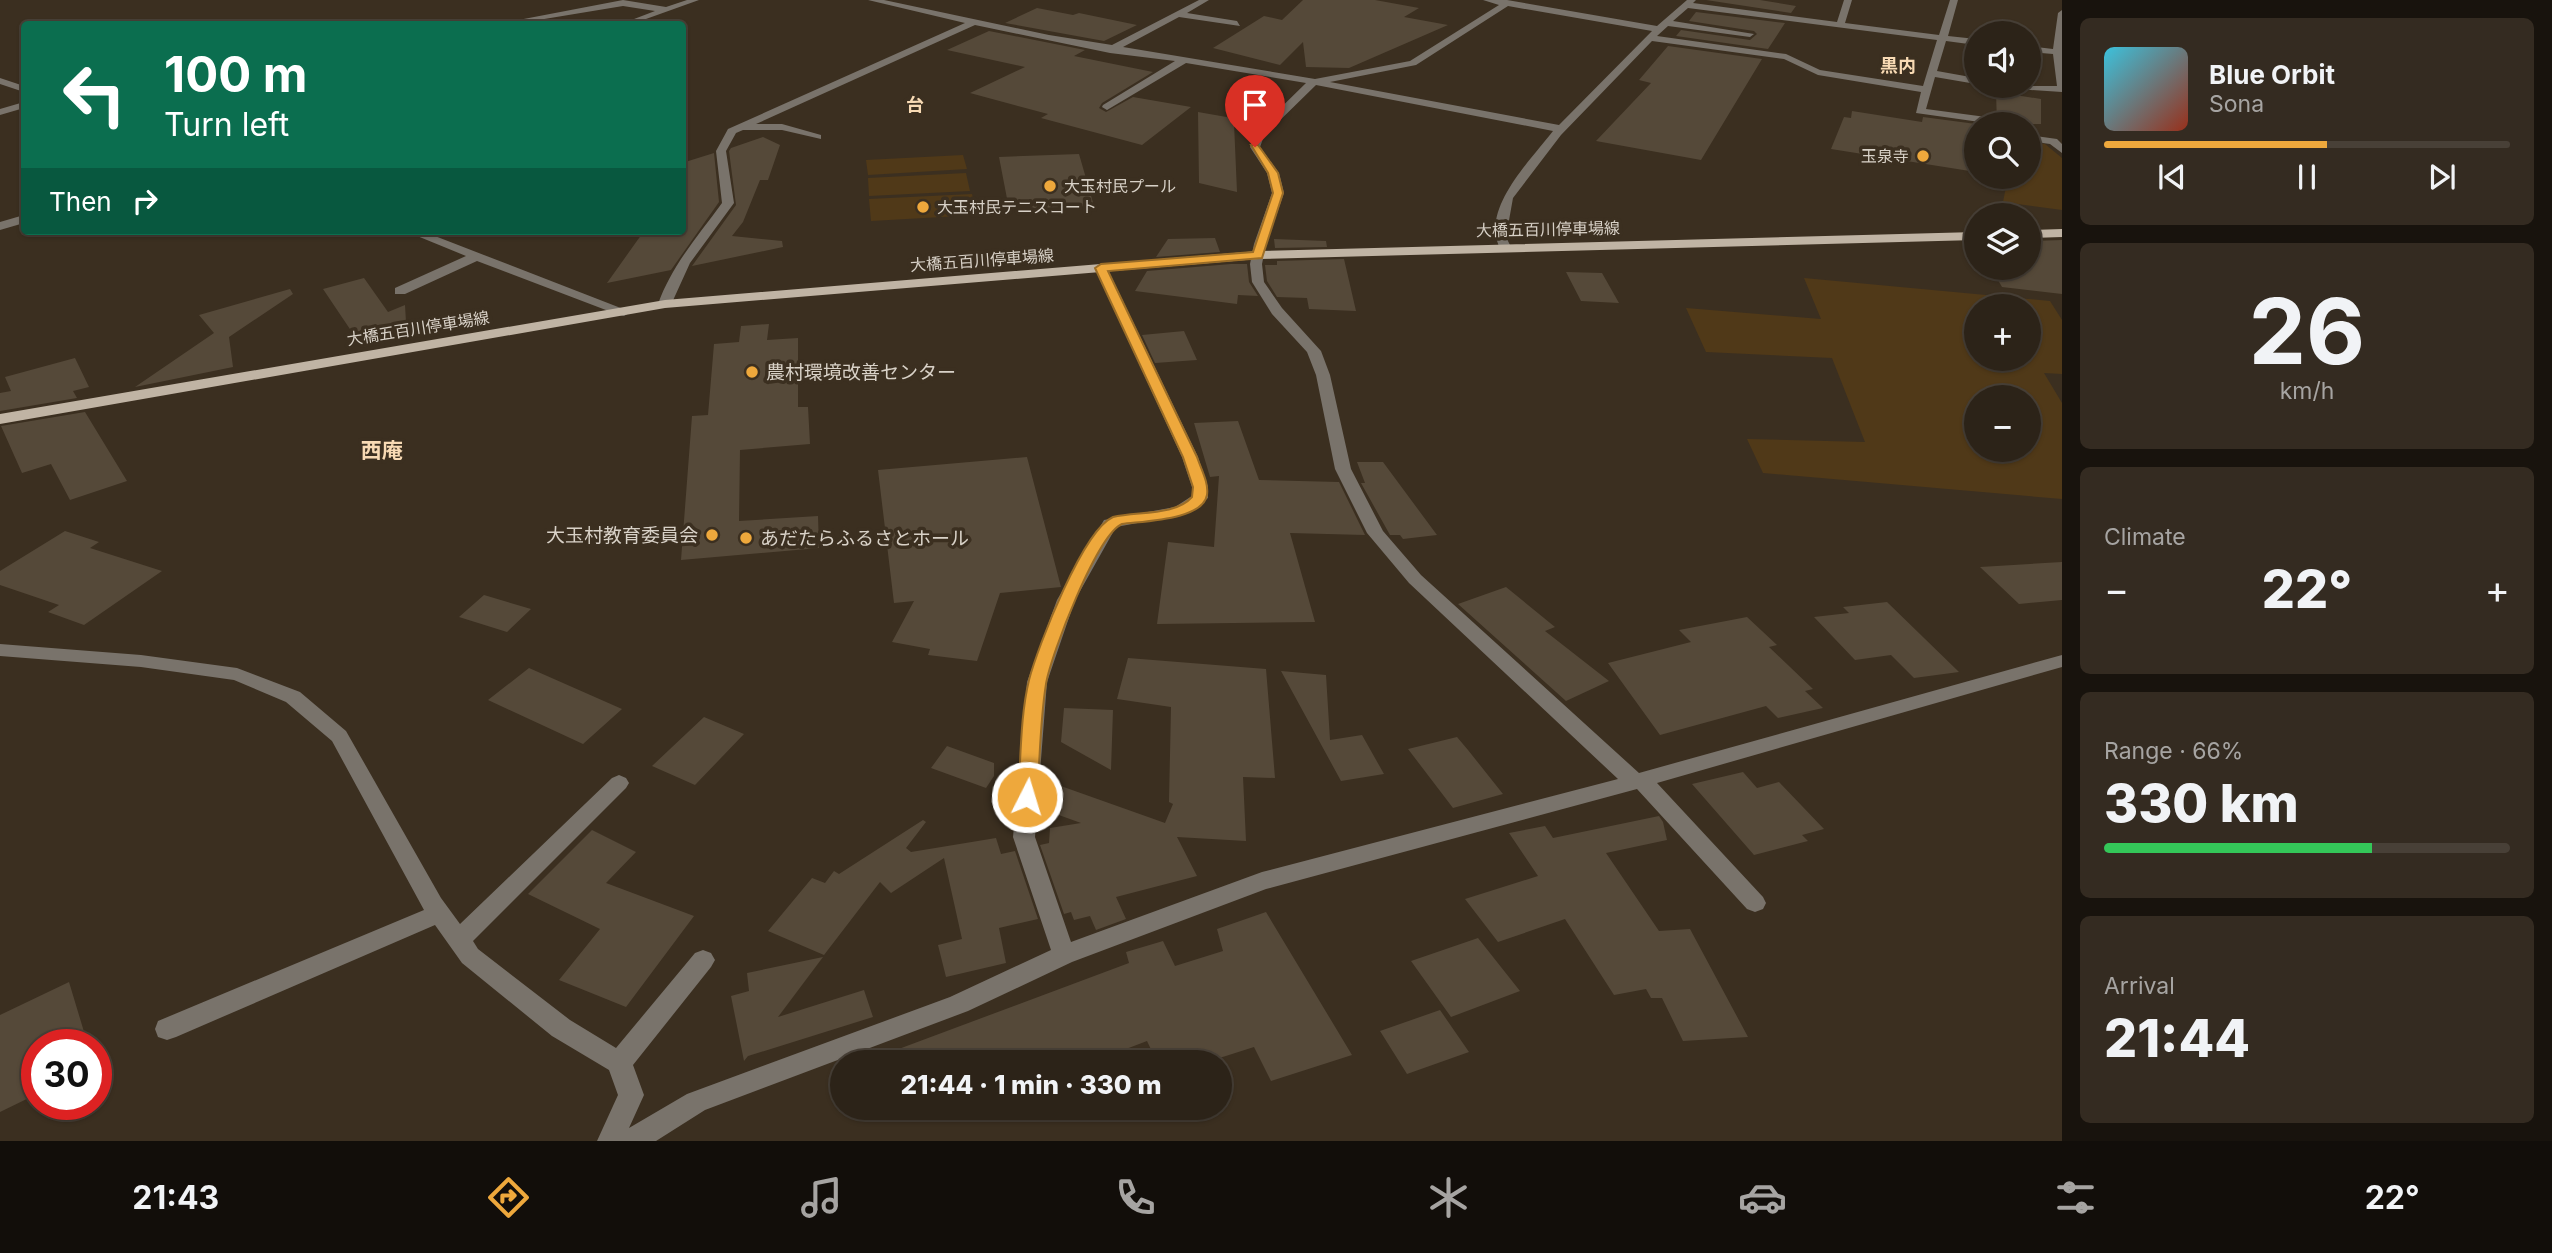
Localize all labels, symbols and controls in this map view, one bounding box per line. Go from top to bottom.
map controls [1964,21,2041,462]
button: sound [1964,21,2041,98]
text: 100 m [164,45,308,104]
icon: left [49,49,140,140]
district label: 黒内 [1880,55,1916,76]
text: Blue Orbit [2209,59,2335,90]
pin [1225,75,1285,147]
icon: arrive [1236,86,1274,124]
text: Sona [2209,90,2264,118]
district label: 台 [906,94,924,115]
text: Turn left [164,105,289,144]
button: search [1964,112,2041,189]
place label: 玉泉寺 [1861,146,1909,166]
marker: 玉泉寺 [1915,148,1931,164]
icon: previous [2153,158,2191,196]
icon: pause [2288,158,2326,196]
icon: next [2423,158,2461,196]
place label: 大玉村民プール [1064,176,1176,196]
marker: 大玉村民プール [1042,178,1058,194]
icon: right [126,182,164,220]
text: Then [49,186,112,217]
place label: 大玉村民テニスコート [937,197,1097,217]
marker: 大玉村民テニスコート [915,199,931,215]
button: layers [1964,203,2041,280]
street label: 大橋五百川停車場線 [1476,218,1620,240]
street label: 大橋五百川停車場線 [909,245,1055,275]
text: 26 [2249,276,2365,386]
button: + [1964,294,2041,371]
street label: 大橋五百川停車場線 [345,307,491,349]
place label: 農村環境改善センター [766,361,956,384]
marker: 農村環境改善センター [744,364,760,380]
text: km/h [2280,377,2334,405]
button: − [1964,385,2041,462]
district label: 西庵 [361,438,403,463]
text: Climate [2104,523,2186,551]
place label: 大玉村教育委員会 [546,524,698,547]
marker: 大玉村教育委員会 [704,527,720,543]
place label: あだたらふるさとホール [760,527,969,550]
marker: あだたらふるさとホール [738,530,754,546]
text: 22° [2262,558,2352,621]
text: − [2104,566,2129,612]
text: + [2485,566,2510,612]
text: Range · 66% [2104,737,2243,765]
position arrow [990,760,1064,834]
text: 330 km [2104,772,2299,835]
text: Arrival [2104,972,2175,1000]
text: 21:44 [2104,1007,2250,1070]
speed limit sign: 30 [21,1029,112,1120]
text: 21:44 · 1 min · 330 m [900,1069,1162,1100]
icon: directions [484,1173,533,1222]
icon: music [797,1173,846,1222]
icon: phone [1111,1173,1160,1222]
icon: climate [1424,1173,1473,1222]
icon: car [1738,1173,1787,1222]
icon: filters [2051,1173,2100,1222]
text: 21:43 [132,1178,219,1217]
text: 22° [2365,1178,2420,1217]

